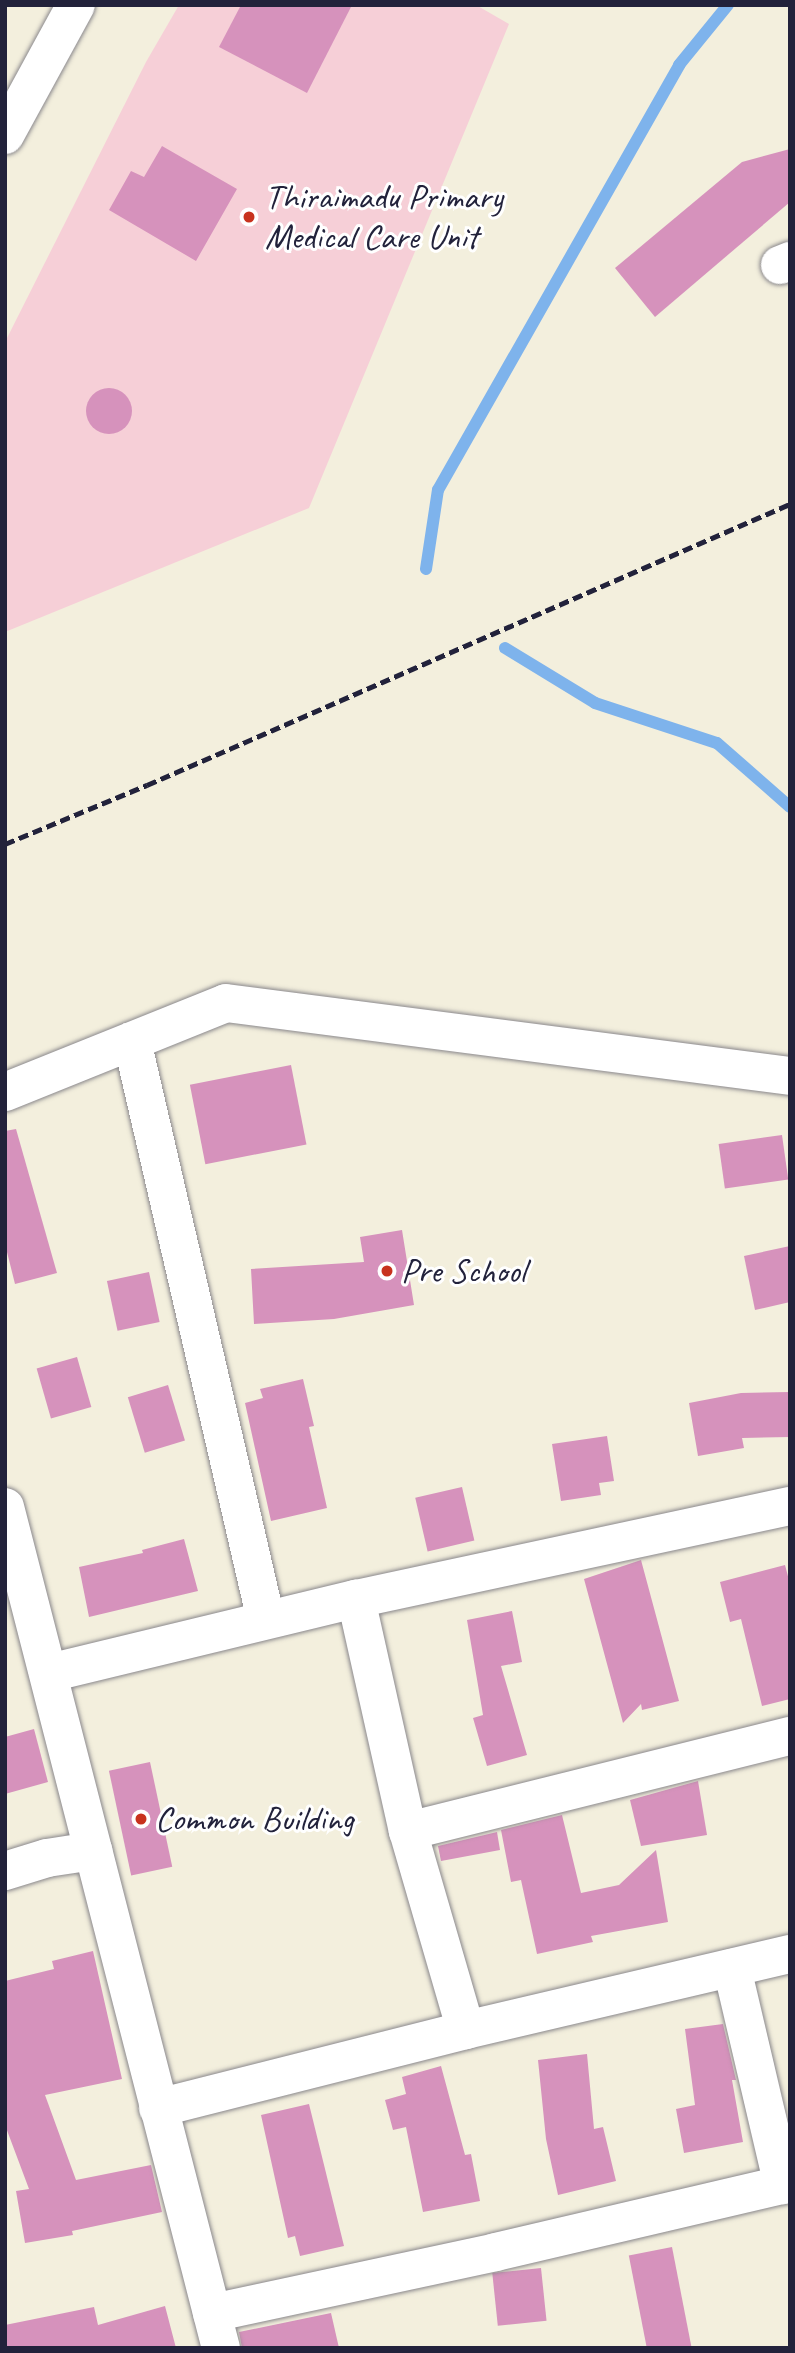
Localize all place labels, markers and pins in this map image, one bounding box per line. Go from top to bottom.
place label: Thiraimadu Primary Medical Care Unit [265,176,503,258]
marker: Thiraimadu Primary Medical Care Unit [239,207,259,227]
place label: Pre School [401,1250,525,1292]
marker: Pre School [379,1263,395,1279]
place label: Common Building [155,1798,354,1840]
marker: Common Building [133,1811,149,1827]

